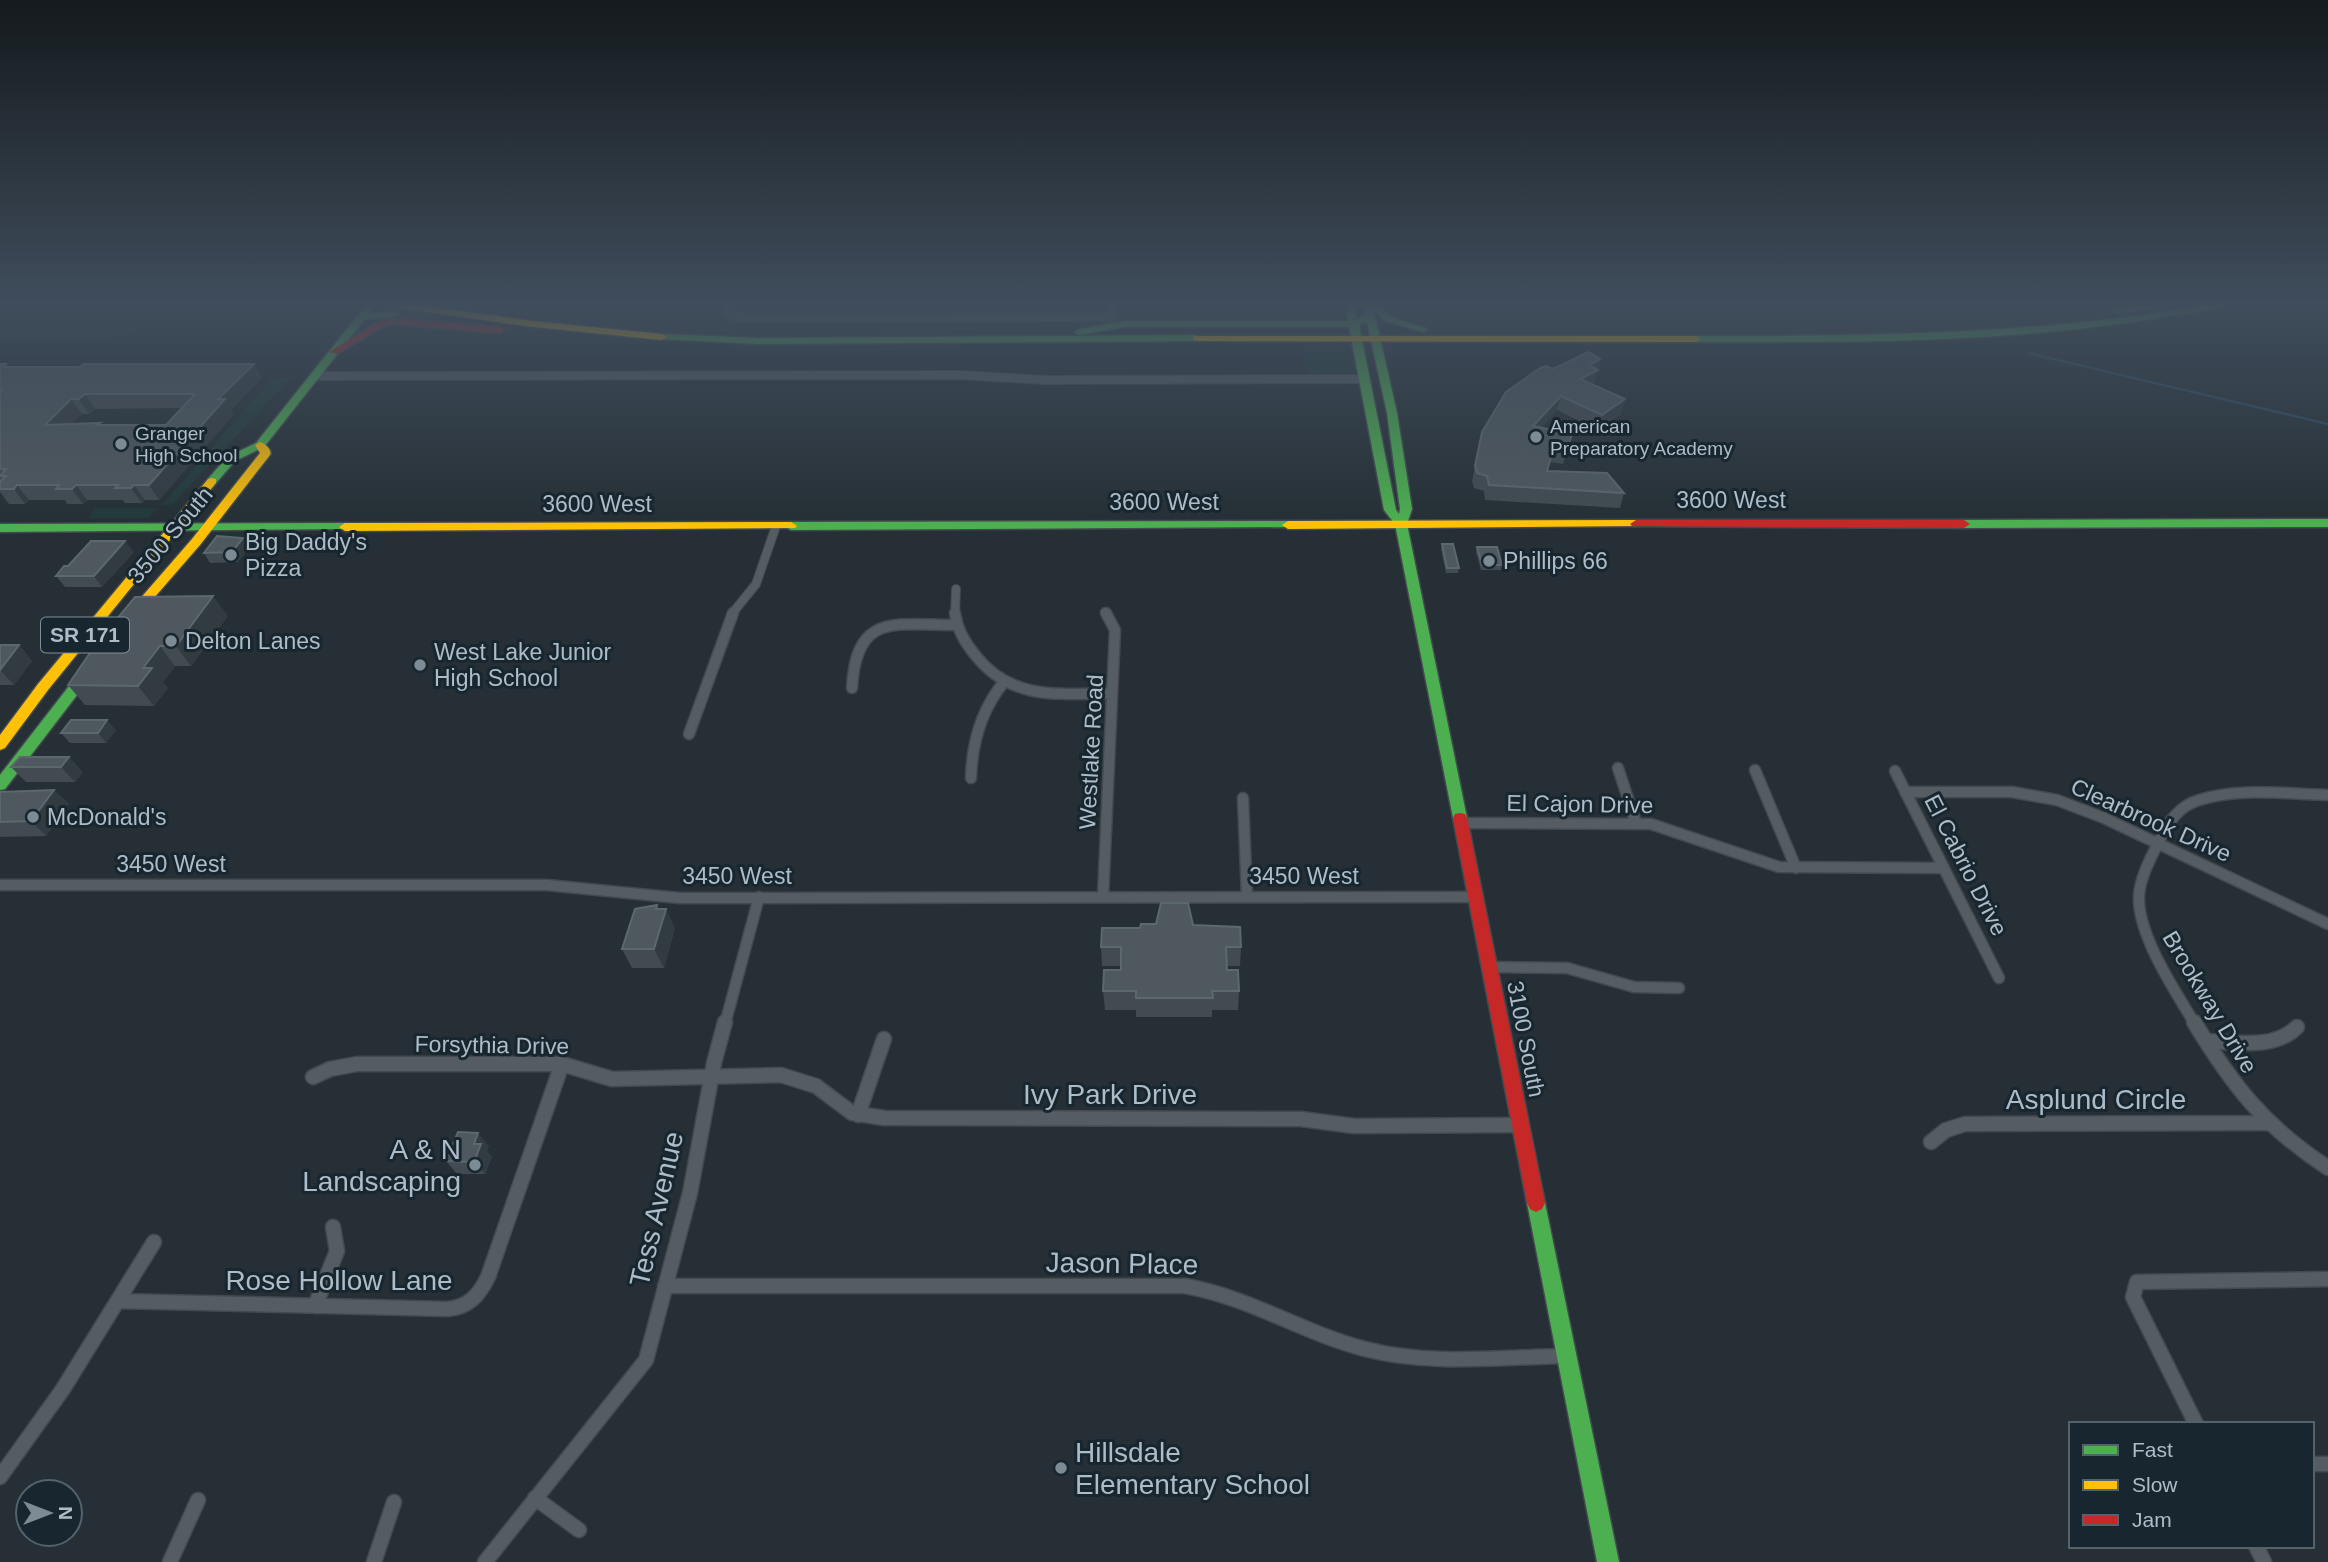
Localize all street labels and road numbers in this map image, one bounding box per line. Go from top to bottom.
street label: 3500 South [122,482,218,588]
street label: 3600 West [1676,487,1786,513]
street label: 3600 West [1109,489,1219,515]
street label: 3600 West [542,491,652,517]
road number: SR 171 [41,618,129,652]
street label: Westlake Road [1074,674,1108,830]
street label: Clearbrook Drive [2067,773,2235,867]
street label: El Cajon Drive [1506,790,1654,818]
street label: El Cabrio Drive [1919,790,2013,940]
street label: 3450 West [116,851,226,877]
street label: 3450 West [682,863,792,889]
street label: 3450 West [1249,863,1359,889]
street label: Brookway Drive [2157,926,2263,1078]
street label: 3100 South [1502,979,1550,1099]
street label: Forsythia Drive [414,1031,570,1059]
street label: Ivy Park Drive [1023,1079,1197,1110]
street label: Asplund Circle [2006,1084,2186,1115]
street label: Tess Avenue [624,1129,689,1290]
street label: Jason Place [1045,1247,1199,1280]
street label: Rose Hollow Lane [225,1265,453,1296]

